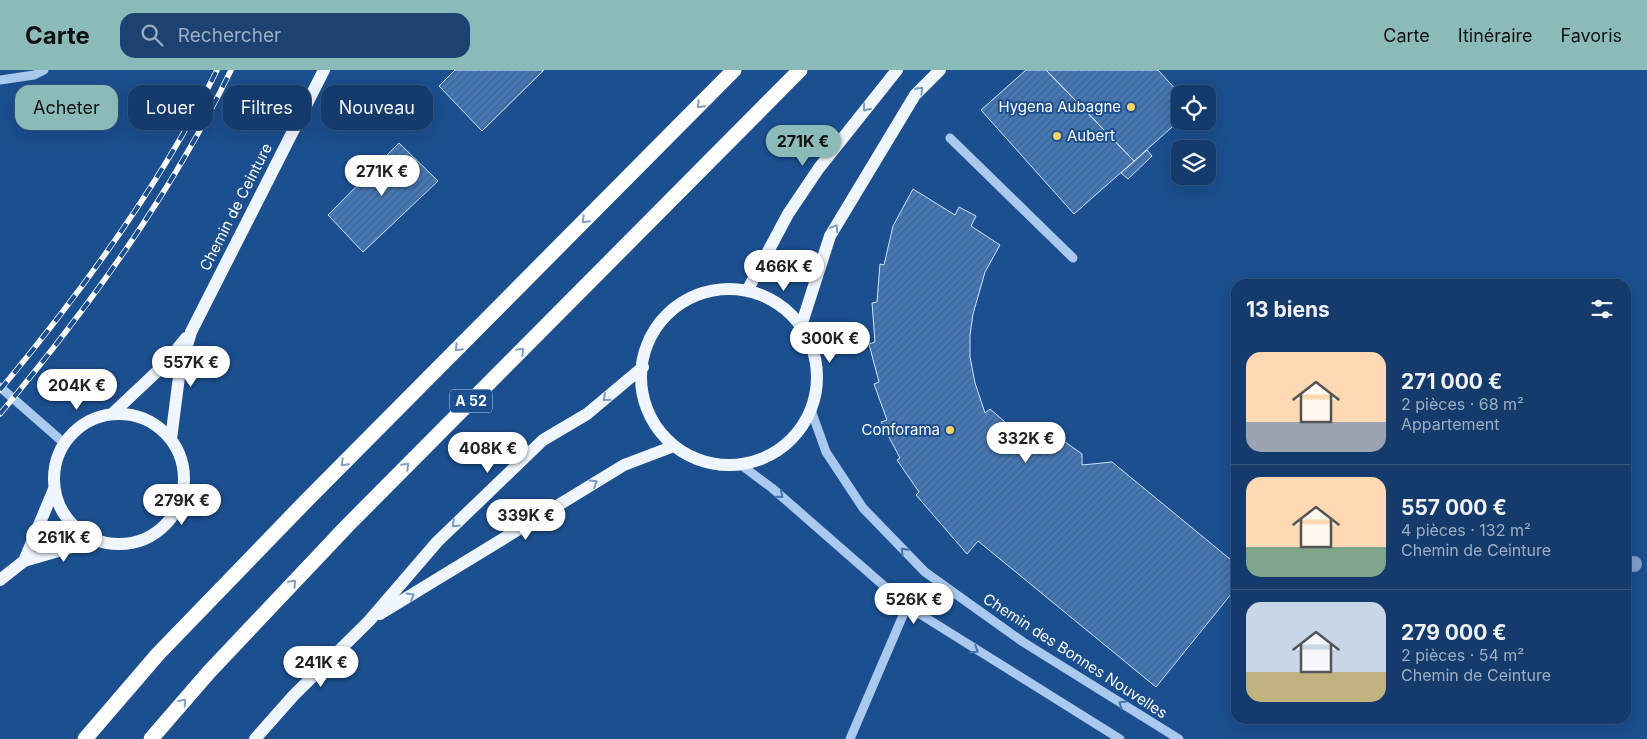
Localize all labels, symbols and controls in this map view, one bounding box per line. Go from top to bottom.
search box [120,13,470,58]
text: Carte [25,21,90,50]
icon: search [138,21,166,49]
text: Rechercher [178,24,281,47]
text: Carte [1383,25,1430,46]
text: Itinéraire [1458,25,1532,46]
text: Favoris [1560,25,1622,46]
chip: Acheter [15,85,118,130]
chip: Louer [128,85,213,130]
chip: Filtres [223,85,311,130]
chip: Nouveau [321,85,433,130]
map controls [1171,85,1216,185]
button: locate [1171,85,1216,130]
one-way arrow [914,87,923,96]
place label: Hygena Aubagne [998,97,1121,116]
one-way arrow [697,99,706,108]
marker: Hygena Aubagne [1125,101,1137,113]
one-way arrow [863,102,872,111]
pin: 271K € [762,124,844,167]
place label: Aubert [1067,126,1115,145]
marker: Aubert [1051,130,1063,142]
text: 271K € [777,131,829,151]
street label: Chemin de Ceinture [195,140,276,274]
button: layers [1171,140,1216,185]
pin: 271K € [341,154,423,197]
text: 271K € [356,161,408,181]
one-way arrow [582,214,591,223]
one-way arrow [828,224,838,233]
pin: 466K € [743,250,825,292]
text: 466K € [755,256,813,276]
icon: filters [1588,295,1616,323]
text: 13 biens [1246,297,1330,322]
pin: 300K € [789,322,871,364]
text: 300K € [801,328,859,348]
one-way arrow [455,342,464,351]
pin: 557K € [150,346,232,388]
one-way arrow [515,348,524,357]
text: 557K € [163,352,219,372]
pin: 204K € [36,368,118,411]
text: 271 000 € [1401,369,1502,394]
icon: home [1286,372,1346,432]
text: 204K € [48,375,106,395]
road number: A 52 [450,390,492,412]
one-way arrow [603,392,612,400]
text: 2 pièces · 68 m² [1401,394,1524,414]
text: Appartement [1401,414,1499,434]
place label: Conforama [861,420,940,439]
pin: 332K € [985,422,1067,464]
marker: Conforama [944,424,956,436]
text: 332K € [998,428,1054,448]
pin: 408K € [447,432,529,474]
text: 408K € [459,438,517,458]
one-way arrow [341,457,350,466]
one-way arrow [400,463,409,472]
one-way arrow [589,480,598,489]
pin: 279K € [141,484,223,526]
one-way arrow [774,489,783,498]
text: 279K € [154,490,210,510]
text: 557 000 € [1401,495,1507,520]
icon: home [1286,497,1346,557]
pin: 339K € [485,498,567,541]
text: 339K € [497,505,555,525]
one-way arrow [452,518,461,527]
pin: 261K € [23,520,105,563]
text: 4 pièces · 132 m² [1401,520,1531,540]
text: 261K € [37,527,91,547]
text: Chemin de Ceinture [1401,540,1551,560]
one-way arrow [901,547,910,556]
one-way arrow [287,580,296,589]
pin: 526K € [873,582,955,625]
text: 526K € [886,589,942,609]
street label: Chemin des Bonnes Nouvelles [980,589,1171,722]
one-way arrow [406,592,415,602]
text: 279 000 € [1401,620,1507,645]
icon: home [1286,622,1346,682]
one-way arrow [970,644,979,653]
text: 2 pièces · 54 m² [1401,645,1524,665]
pin: 241K € [280,646,362,688]
text: 241K € [294,652,348,672]
text: Chemin de Ceinture [1401,665,1551,685]
one-way arrow [177,699,186,708]
one-way arrow [1119,701,1128,710]

